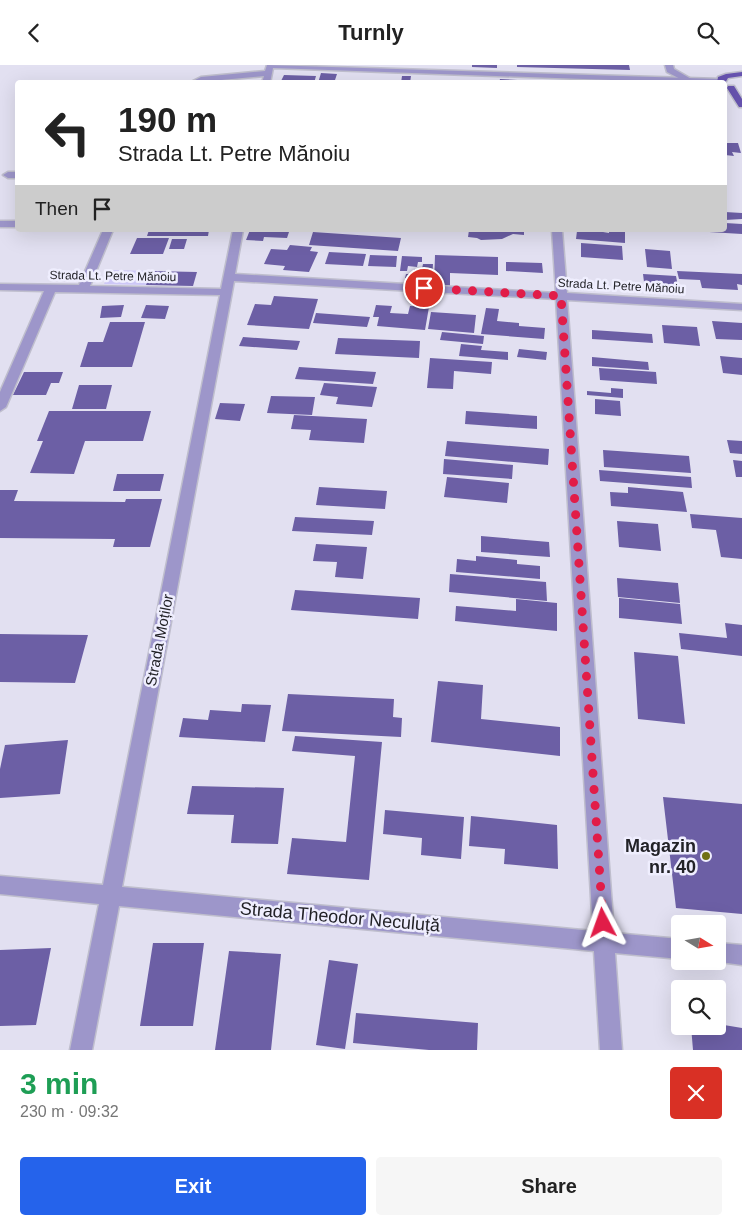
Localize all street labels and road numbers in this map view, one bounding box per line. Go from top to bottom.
street label: Strada Lt. Petre Mănoiu [50,268,176,284]
street label: Strada Lt. Petre Mănoiu [557,276,685,296]
street label: Strada Moților [142,593,176,687]
street label: Strada Theodor Neculuță [239,898,442,936]

